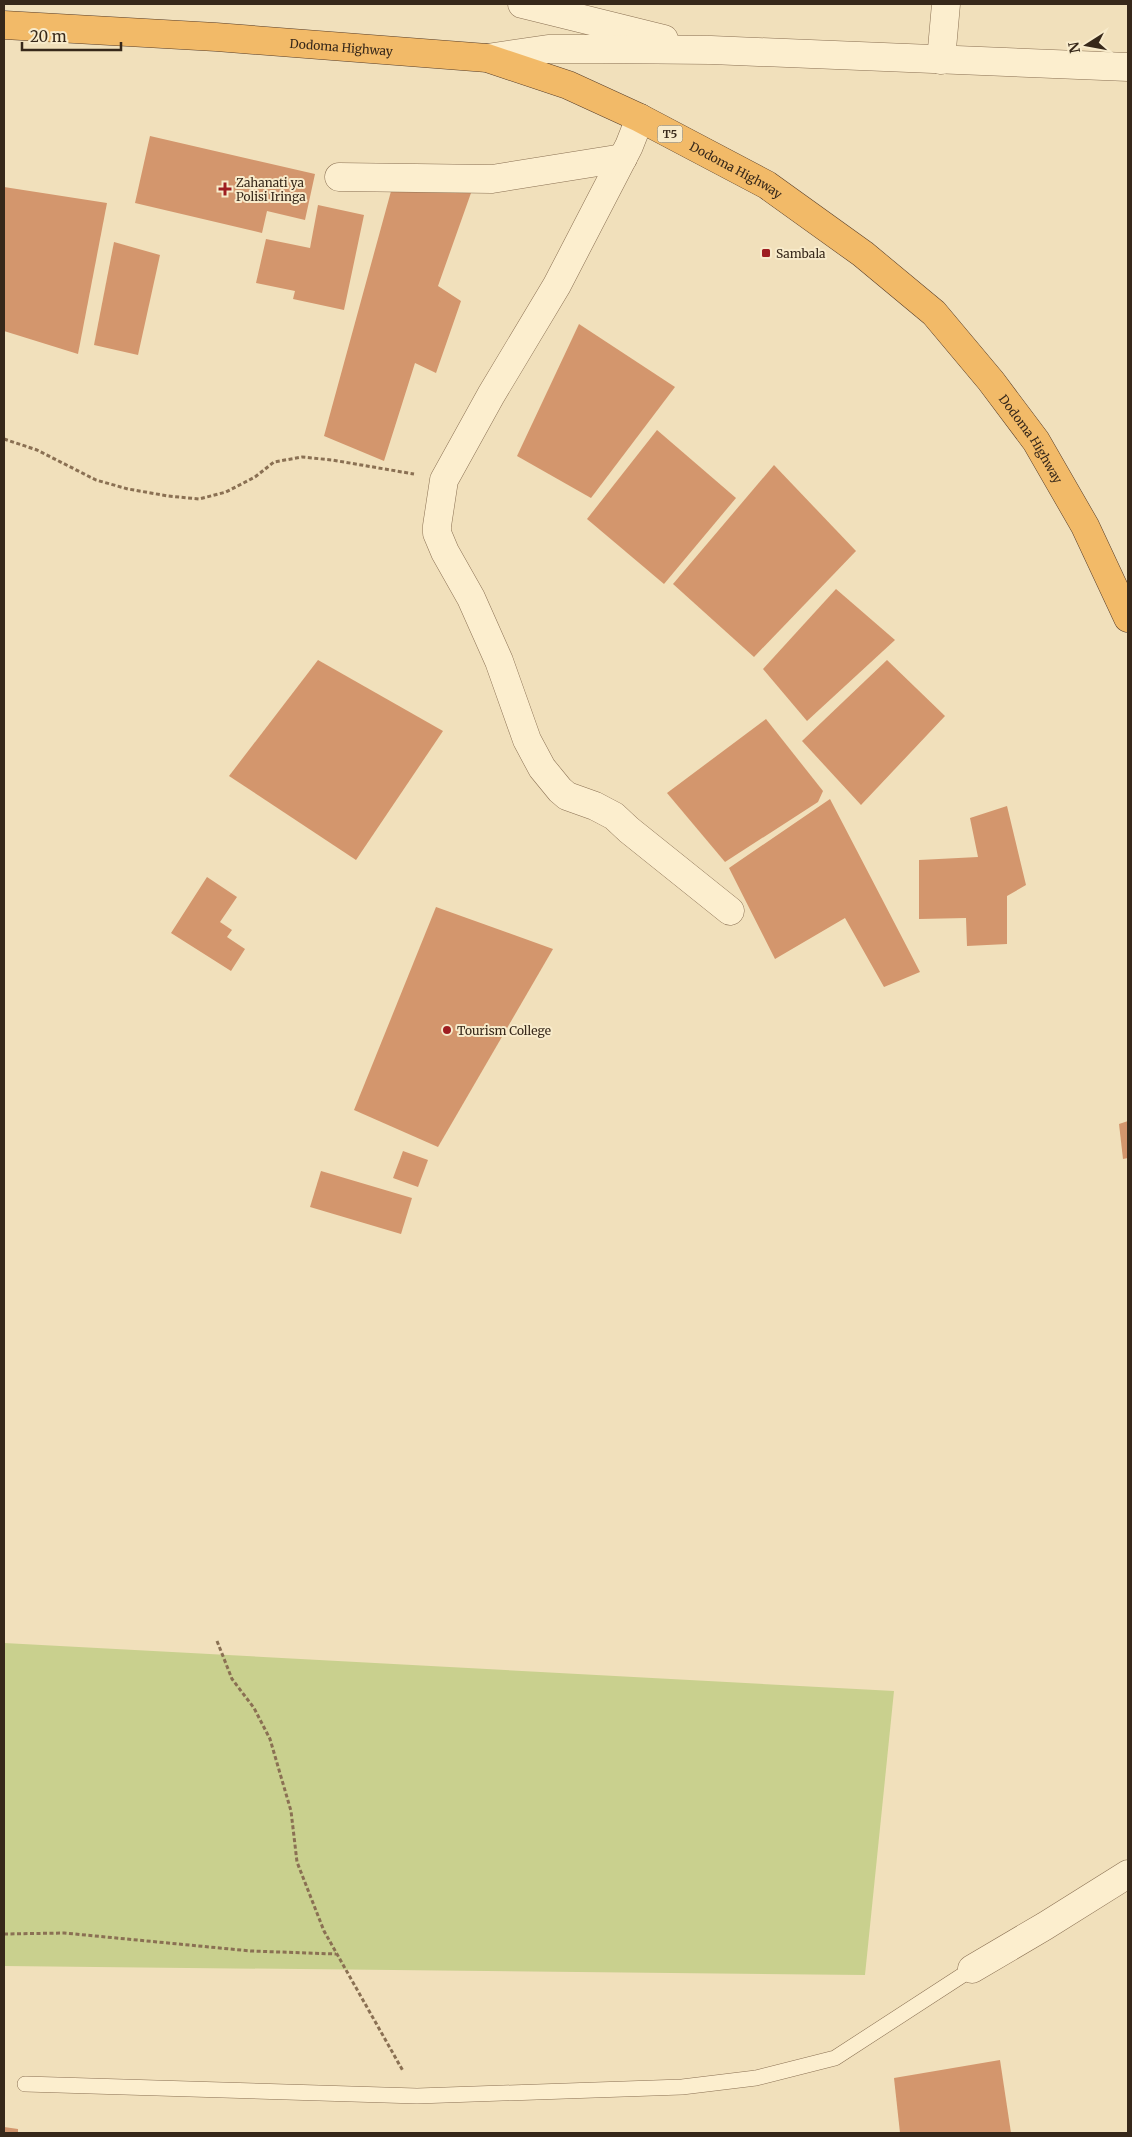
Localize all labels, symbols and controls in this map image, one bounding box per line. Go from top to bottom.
scale bar [22,20,121,52]
north arrow [1062,20,1112,70]
text: 20 m [30,27,67,46]
street label: Dodoma Highway [289,35,394,58]
text: N [1064,40,1084,55]
road number: T5 [658,126,682,142]
street label: Dodoma Highway [687,138,786,201]
place label: Zahanati ya Polisi Iringa [236,175,306,204]
marker: Zahanati ya Polisi Iringa [218,182,232,196]
place label: Sambala [776,246,826,261]
marker: Sambala [760,247,772,259]
street label: Dodoma Highway [996,391,1066,486]
place label: Tourism College [457,1023,551,1038]
marker: Tourism College [441,1024,453,1036]

